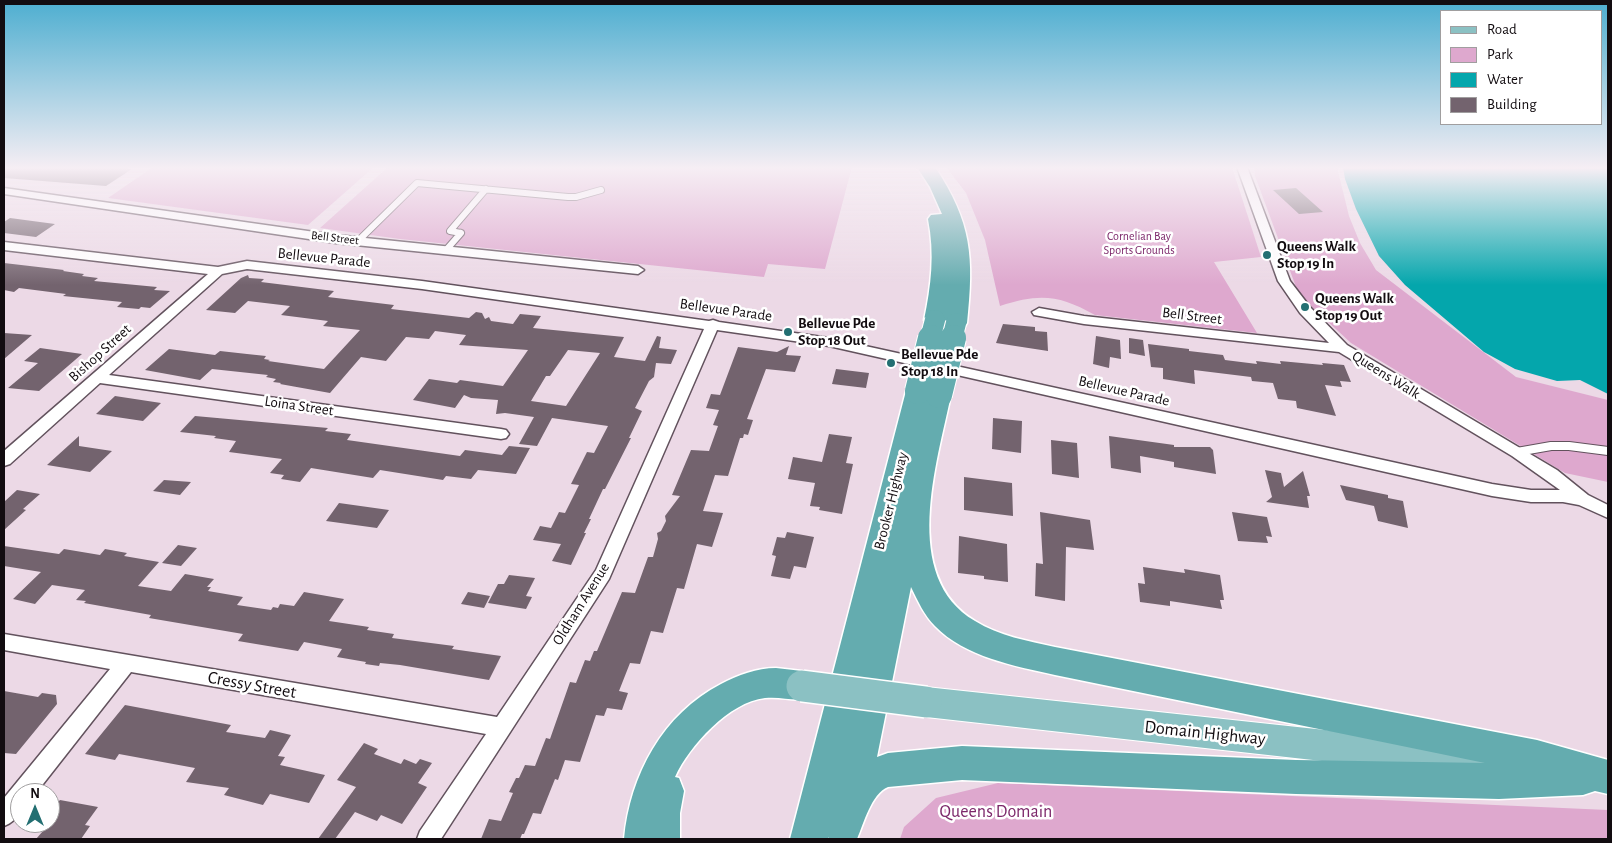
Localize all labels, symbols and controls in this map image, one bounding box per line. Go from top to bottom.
legend [1440,10,1602,125]
text: Road [1487,22,1517,37]
text: Park [1487,47,1513,62]
text: Water [1487,72,1523,87]
text: Building [1487,97,1537,112]
street label: Bell Street [310,228,360,248]
park label: Cornelian Bay Sports Grounds [1103,229,1175,257]
place label: Queens Walk Stop 19 In [1277,237,1356,272]
street label: Bellevue Parade [277,244,371,272]
marker: Queens Walk Stop 19 In [1261,249,1273,261]
place label: Queens Walk Stop 19 Out [1315,289,1394,324]
street label: Bellevue Parade [679,295,773,325]
marker: Queens Walk Stop 19 Out [1299,301,1311,313]
street label: Bell Street [1161,303,1223,329]
place label: Bellevue Pde Stop 18 Out [798,314,875,349]
street label: Bishop Street [65,320,135,386]
marker: Bellevue Pde Stop 18 Out [782,326,794,338]
place label: Bellevue Pde Stop 18 In [901,345,978,380]
street label: Queens Walk [1349,347,1423,403]
marker: Bellevue Pde Stop 18 In [885,357,897,369]
street label: Bellevue Parade [1077,372,1171,410]
street label: Loina Street [263,392,335,420]
street label: Brooker Highway [870,450,912,552]
street label: Oldham Avenue [549,559,613,649]
street label: Cressy Street [206,667,298,703]
street label: Domain Highway [1143,716,1267,750]
north arrow [10,783,60,833]
text: N [30,787,40,801]
park label: Queens Domain [940,801,1052,823]

